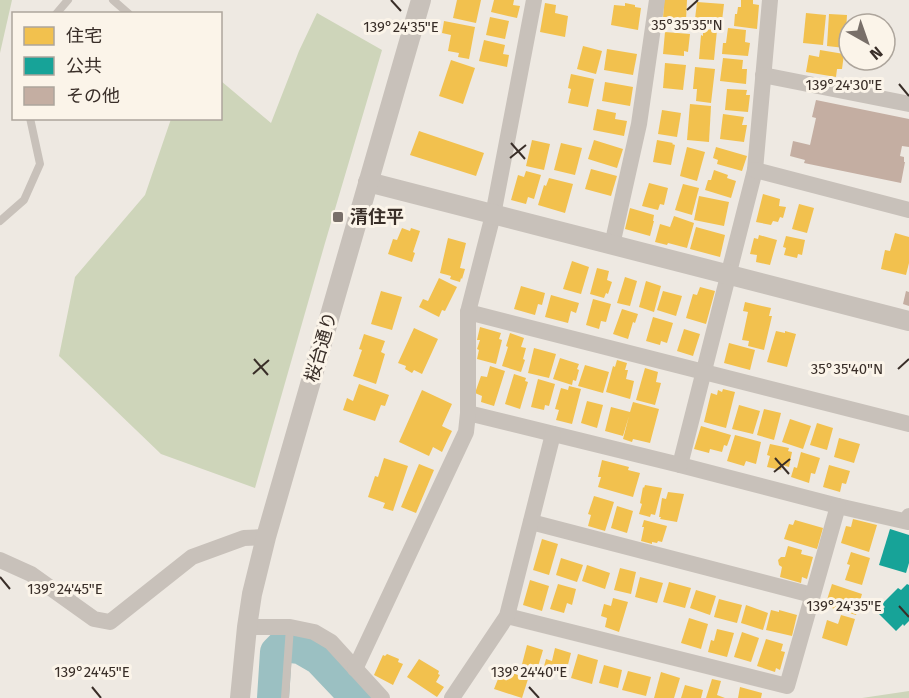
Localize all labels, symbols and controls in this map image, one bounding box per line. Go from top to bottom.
legend [12,12,222,120]
north arrow [837,12,897,72]
text: 35°35'35"N [651,16,723,34]
text: 139°24'35"E [363,18,439,36]
text: 住宅 [66,25,102,47]
text: N [866,42,886,64]
text: 公共 [66,55,102,77]
text: 139°24'30"E [806,76,882,94]
text: その他 [66,85,120,107]
place label: 清住平 [350,206,404,228]
marker: 清住平 [331,210,345,224]
street label: 桜台通り [301,309,341,385]
text: 35°35'40"N [811,360,883,378]
text: 139°24'45"E [27,580,103,598]
text: 139°24'35"E [806,597,882,615]
text: 139°24'45"E [54,663,130,681]
text: 139°24'40"E [491,663,567,681]

